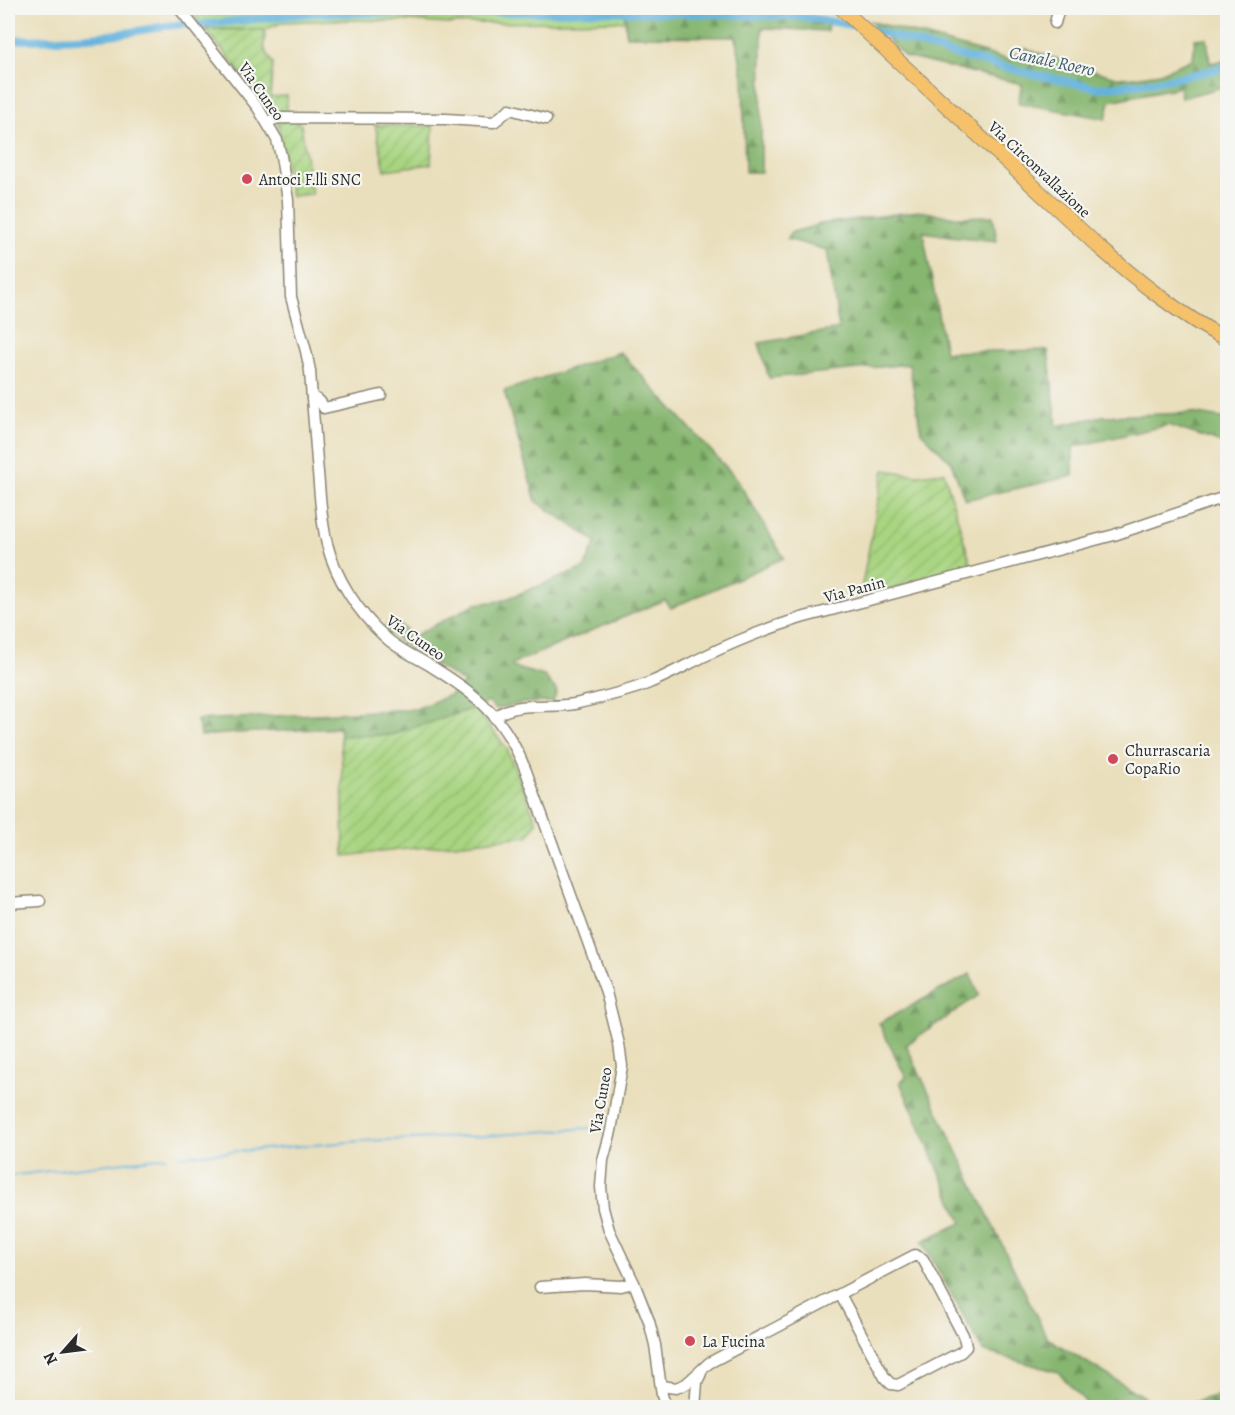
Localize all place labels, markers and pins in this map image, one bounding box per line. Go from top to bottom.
place label: Antoci F.lli SNC [258,169,361,191]
marker: Antoci F.lli SNC [240,172,254,186]
place label: Churrascaria CopaRio [1125,740,1211,780]
marker: Churrascaria CopaRio [1106,752,1120,766]
place label: La Fucina [702,1331,766,1353]
marker: La Fucina [683,1334,697,1348]

